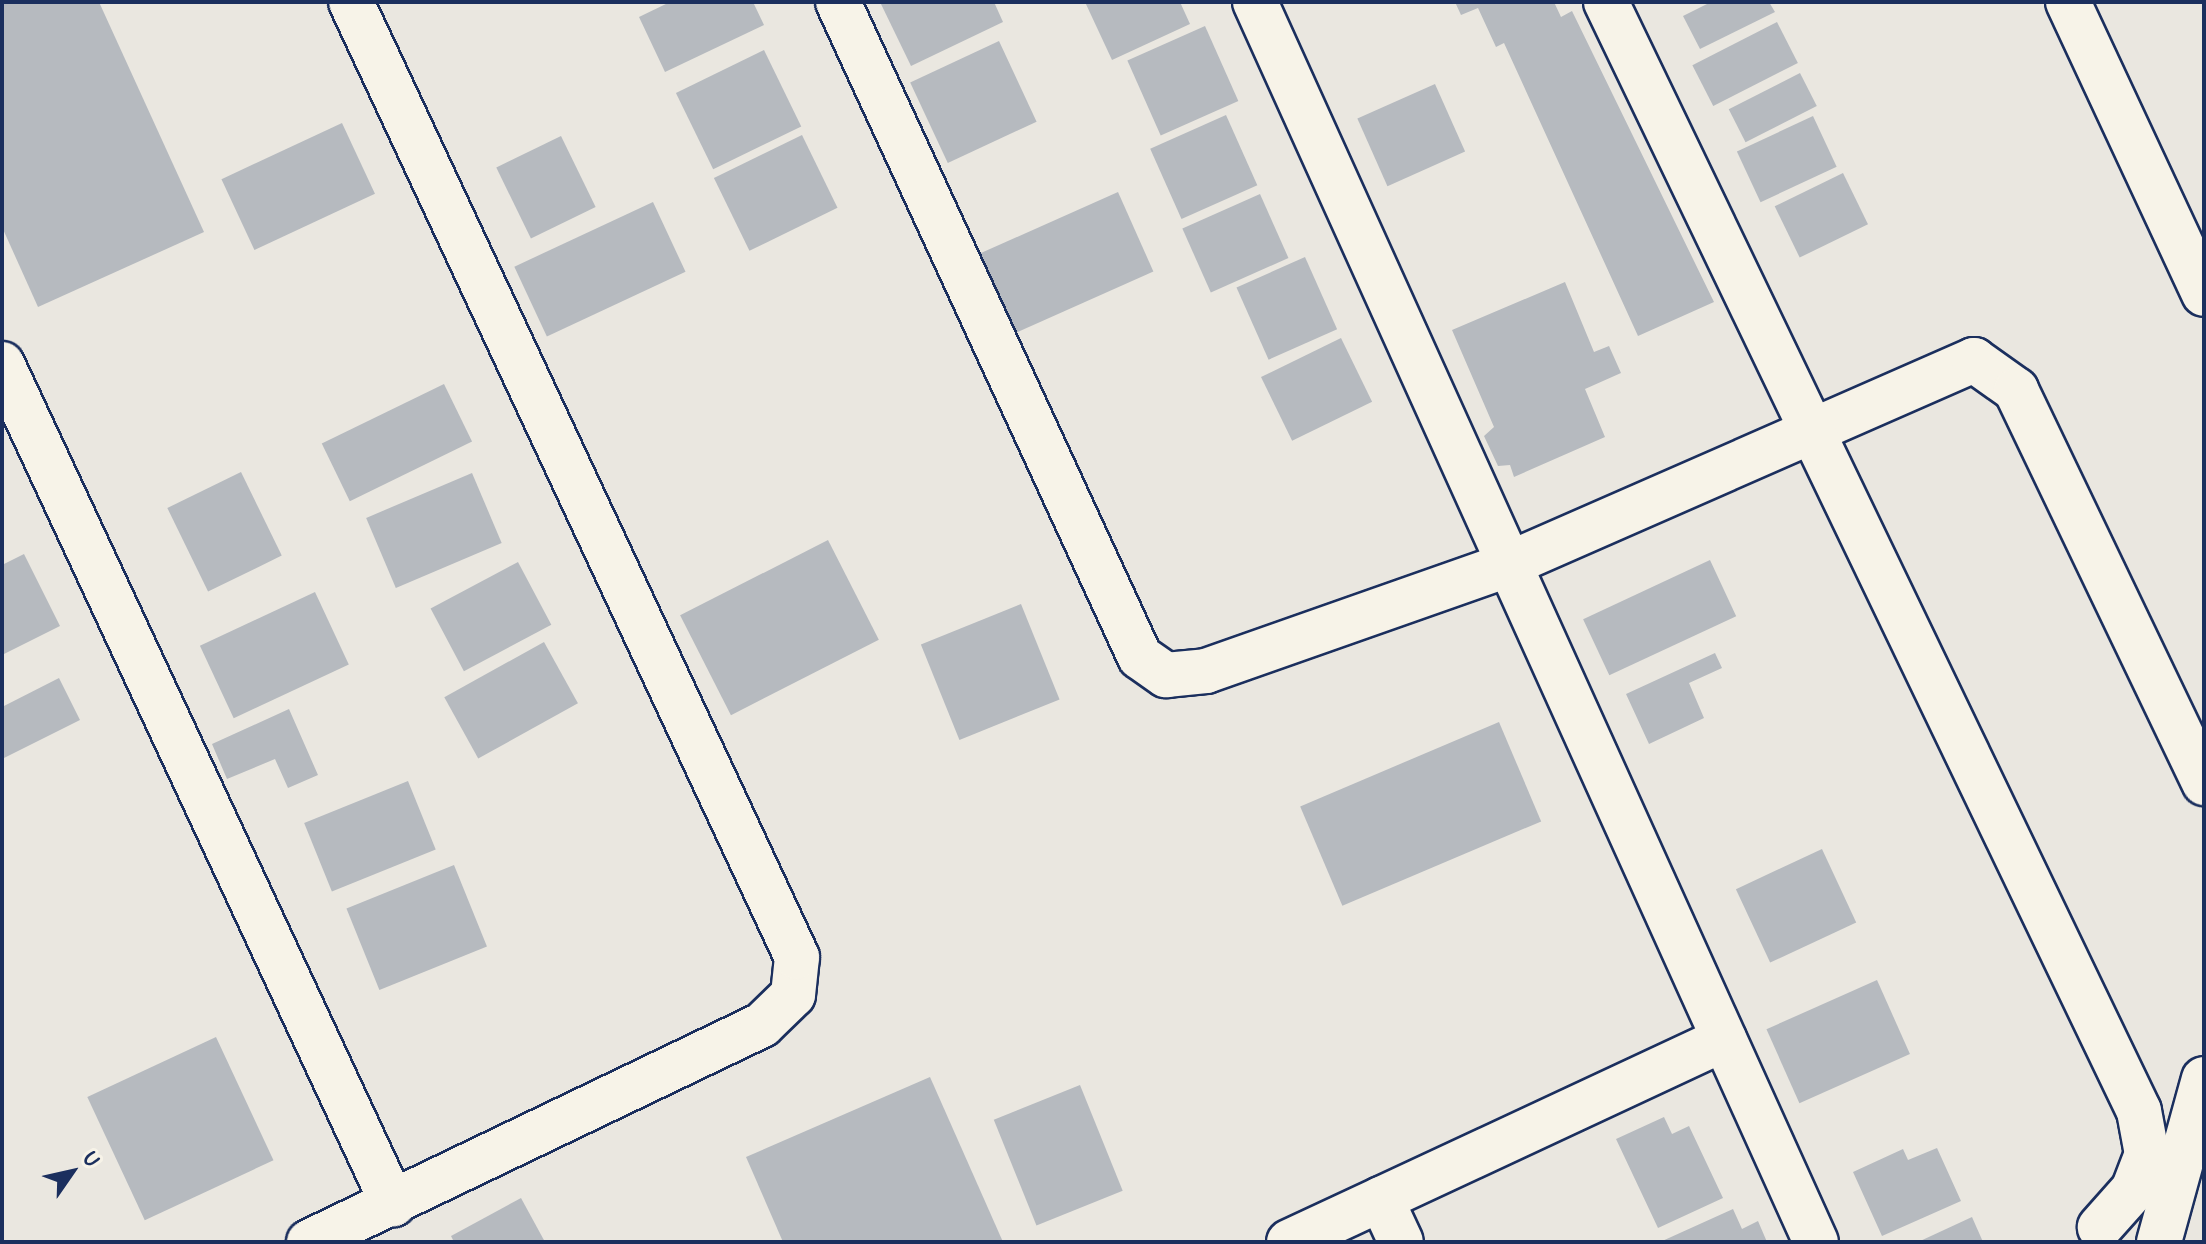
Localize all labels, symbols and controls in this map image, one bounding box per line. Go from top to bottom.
north arrow [32,1132,112,1212]
text: U [76,1145,108,1172]

